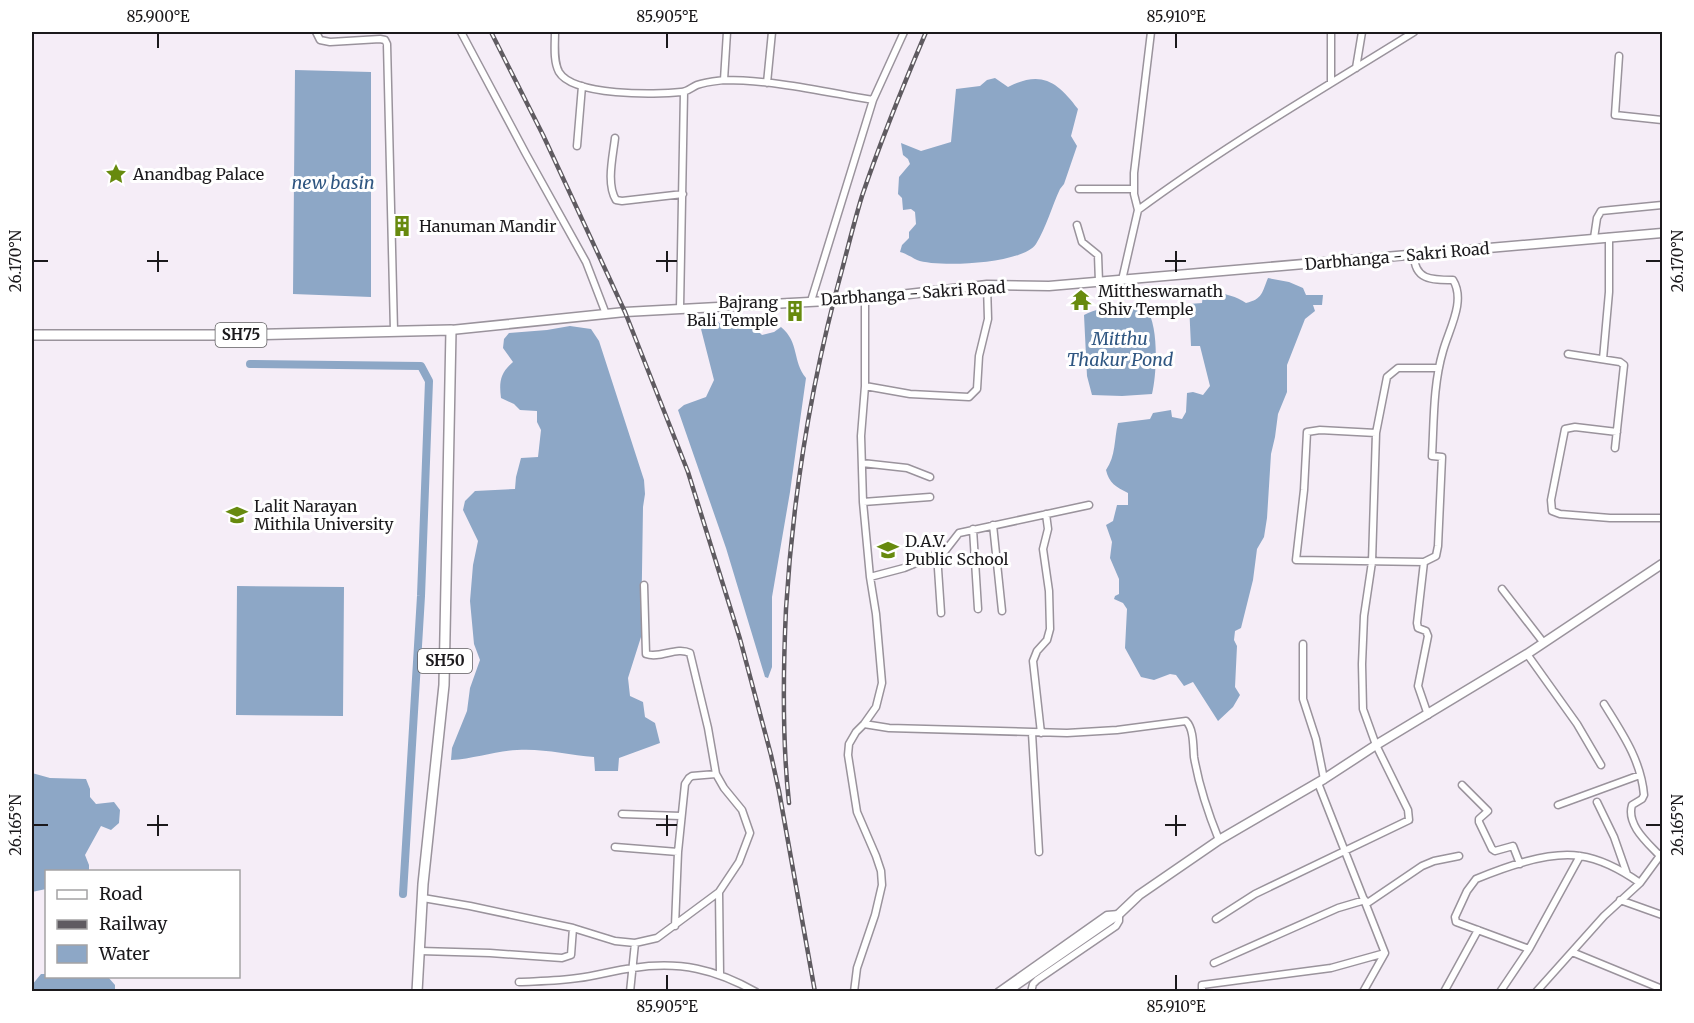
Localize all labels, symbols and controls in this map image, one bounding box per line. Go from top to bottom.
text: 85.900°E [126,7,190,26]
text: 85.905°E [636,7,698,26]
text: 85.910°E [1147,7,1206,26]
place icon: Anandbag Palace [104,162,128,186]
place label: Anandbag Palace [132,164,264,184]
water label: new basin [291,171,375,194]
building icon: Hanuman Mandir [390,214,414,238]
place label: Hanuman Mandir [419,216,556,236]
text: 26.170°N [6,229,25,292]
text: 26.170°N [1668,229,1687,292]
street label: Darbhanga - Sakri Road [1304,238,1491,274]
street label: Darbhanga - Sakri Road [820,277,1006,309]
place label: Mittheswarnath Shiv Temple [1098,281,1224,319]
temple icon: Mittheswarnath Shiv Temple [1069,288,1093,312]
place label: Bajrang Bali Temple [687,292,778,330]
building icon: Bajrang Bali Temple [783,299,807,323]
road number: SH75 [216,323,266,347]
water label: Mitthu Thakur Pond [1067,327,1174,371]
place label: Lalit Narayan Mithila University [254,496,394,534]
school or university icon: Lalit Narayan Mithila University [225,503,249,527]
place label: D.A.V. Public School [905,531,1009,569]
school or university icon: D.A.V. Public School [876,538,900,562]
road number: SH50 [418,649,472,673]
text: 26.165°N [6,794,25,856]
text: 26.165°N [1668,794,1687,856]
legend [45,870,240,978]
text: Road [99,882,143,905]
text: Railway [99,912,168,935]
text: Water [98,942,150,965]
text: 85.905°E [636,997,698,1016]
text: 85.910°E [1147,997,1206,1016]

